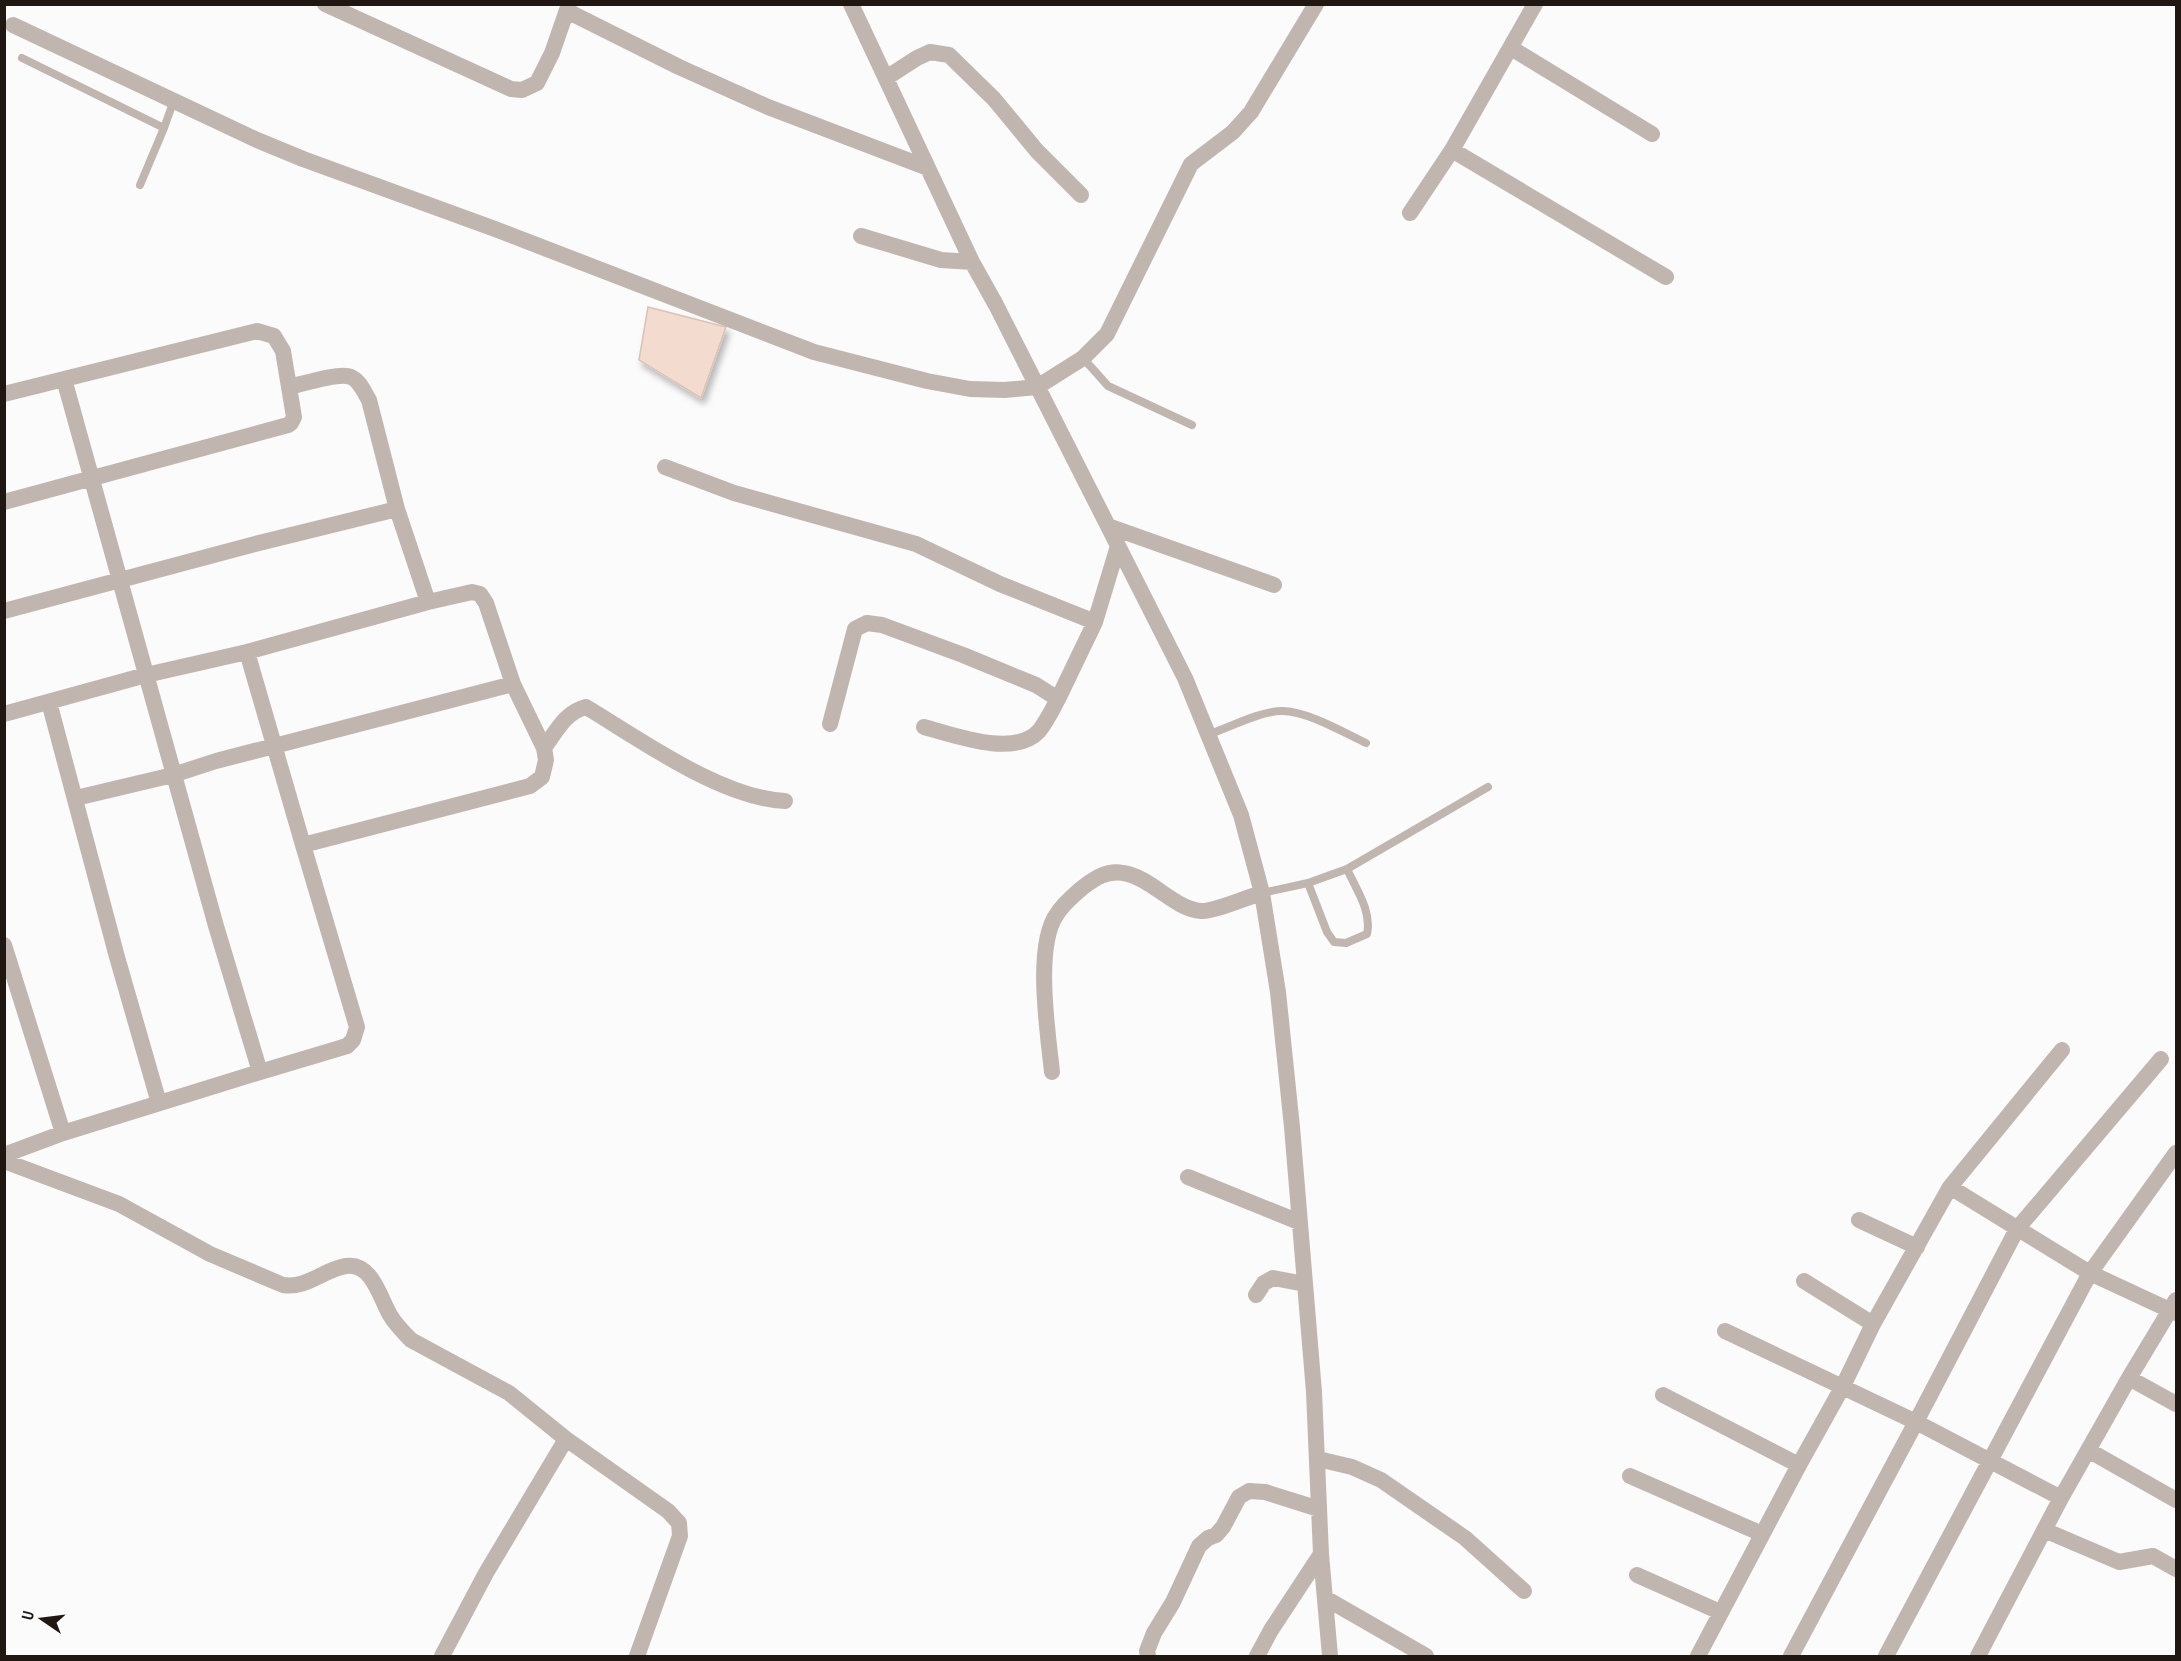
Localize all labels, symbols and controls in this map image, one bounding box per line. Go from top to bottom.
north arrow [12,1589,72,1649]
text: U [17,1609,38,1622]

